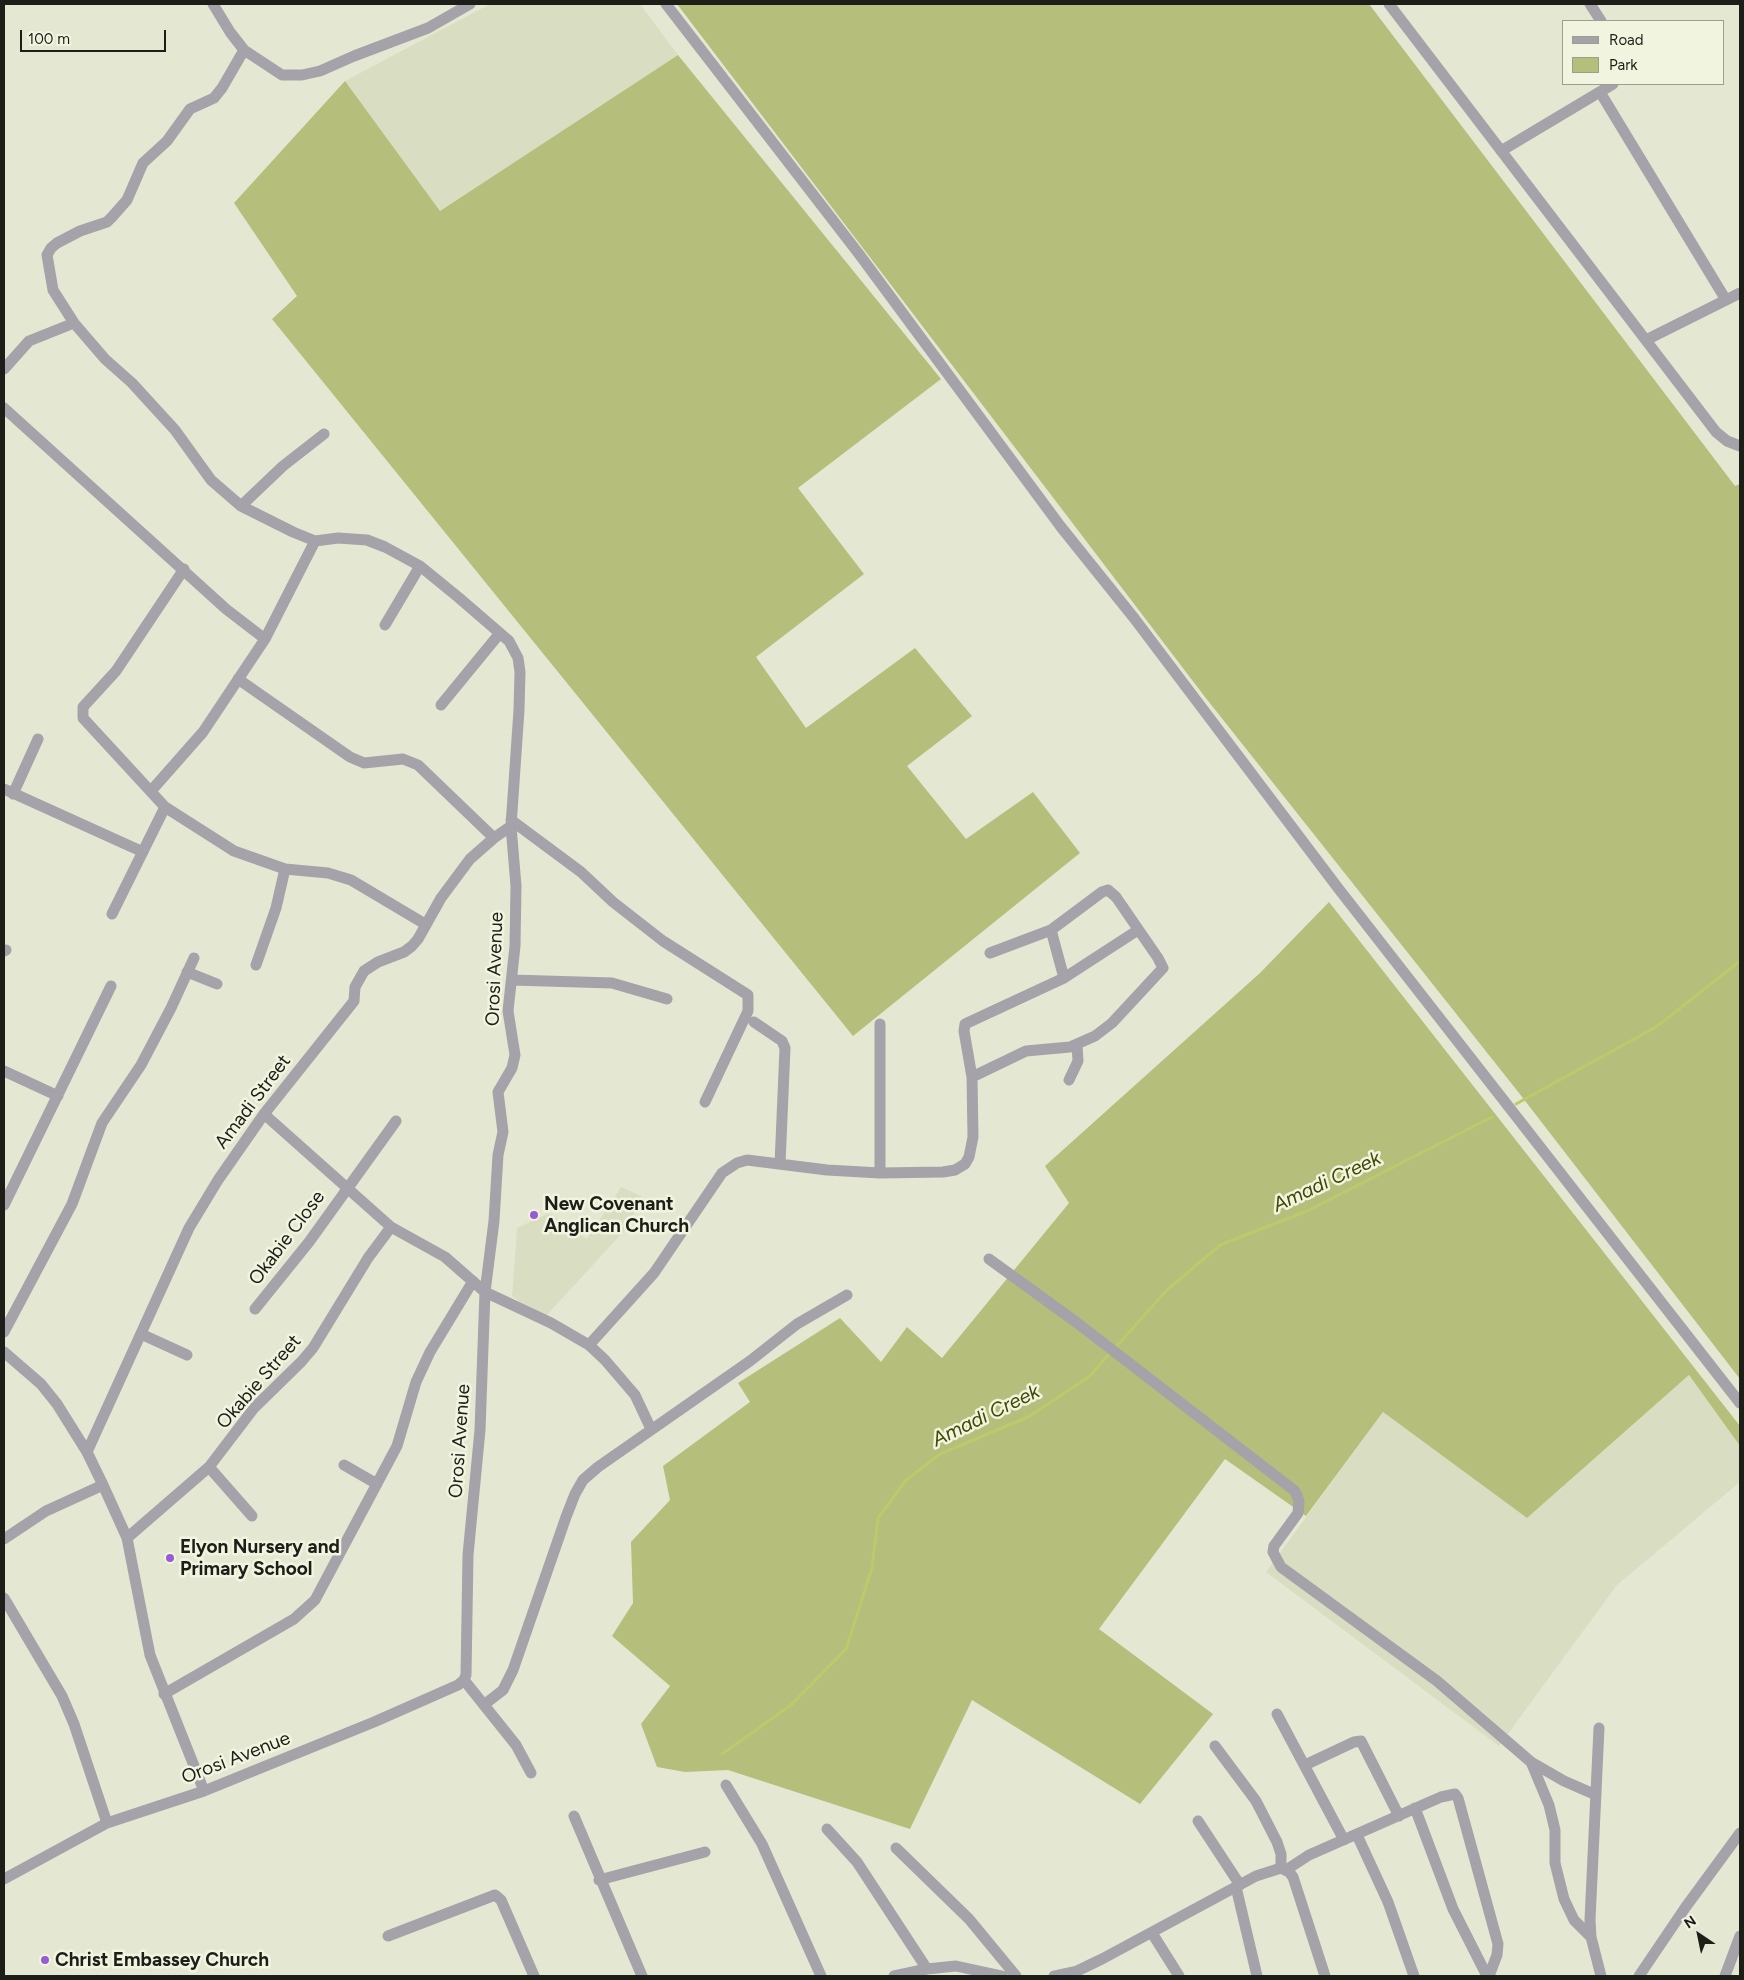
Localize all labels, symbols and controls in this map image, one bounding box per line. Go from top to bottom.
scale bar [22,20,169,52]
legend [1562,20,1724,85]
text: 100 m [28,30,70,48]
text: Road [1609,31,1644,49]
text: Park [1609,56,1638,74]
street label: Orosi Avenue [482,911,508,1027]
street label: Amadi Street [210,1050,296,1154]
water label: Amadi Creek [1269,1146,1385,1218]
street label: Okabie Close [244,1186,330,1290]
place label: New Covenant Anglican Church [544,1193,689,1237]
marker: New Covenant Anglican Church [528,1209,540,1221]
street label: Okabie Street [212,1330,306,1434]
water label: Amadi Creek [928,1380,1044,1452]
street label: Orosi Avenue [445,1383,475,1499]
place label: Elyon Nursery and Primary School [180,1536,340,1580]
marker: Elyon Nursery and Primary School [164,1552,176,1564]
street label: Orosi Avenue [179,1727,293,1789]
north arrow [1674,1910,1724,1960]
text: N [1681,1912,1700,1932]
place label: Christ Embassey Church [55,1949,269,1971]
marker: Christ Embassey Church [39,1954,51,1966]

